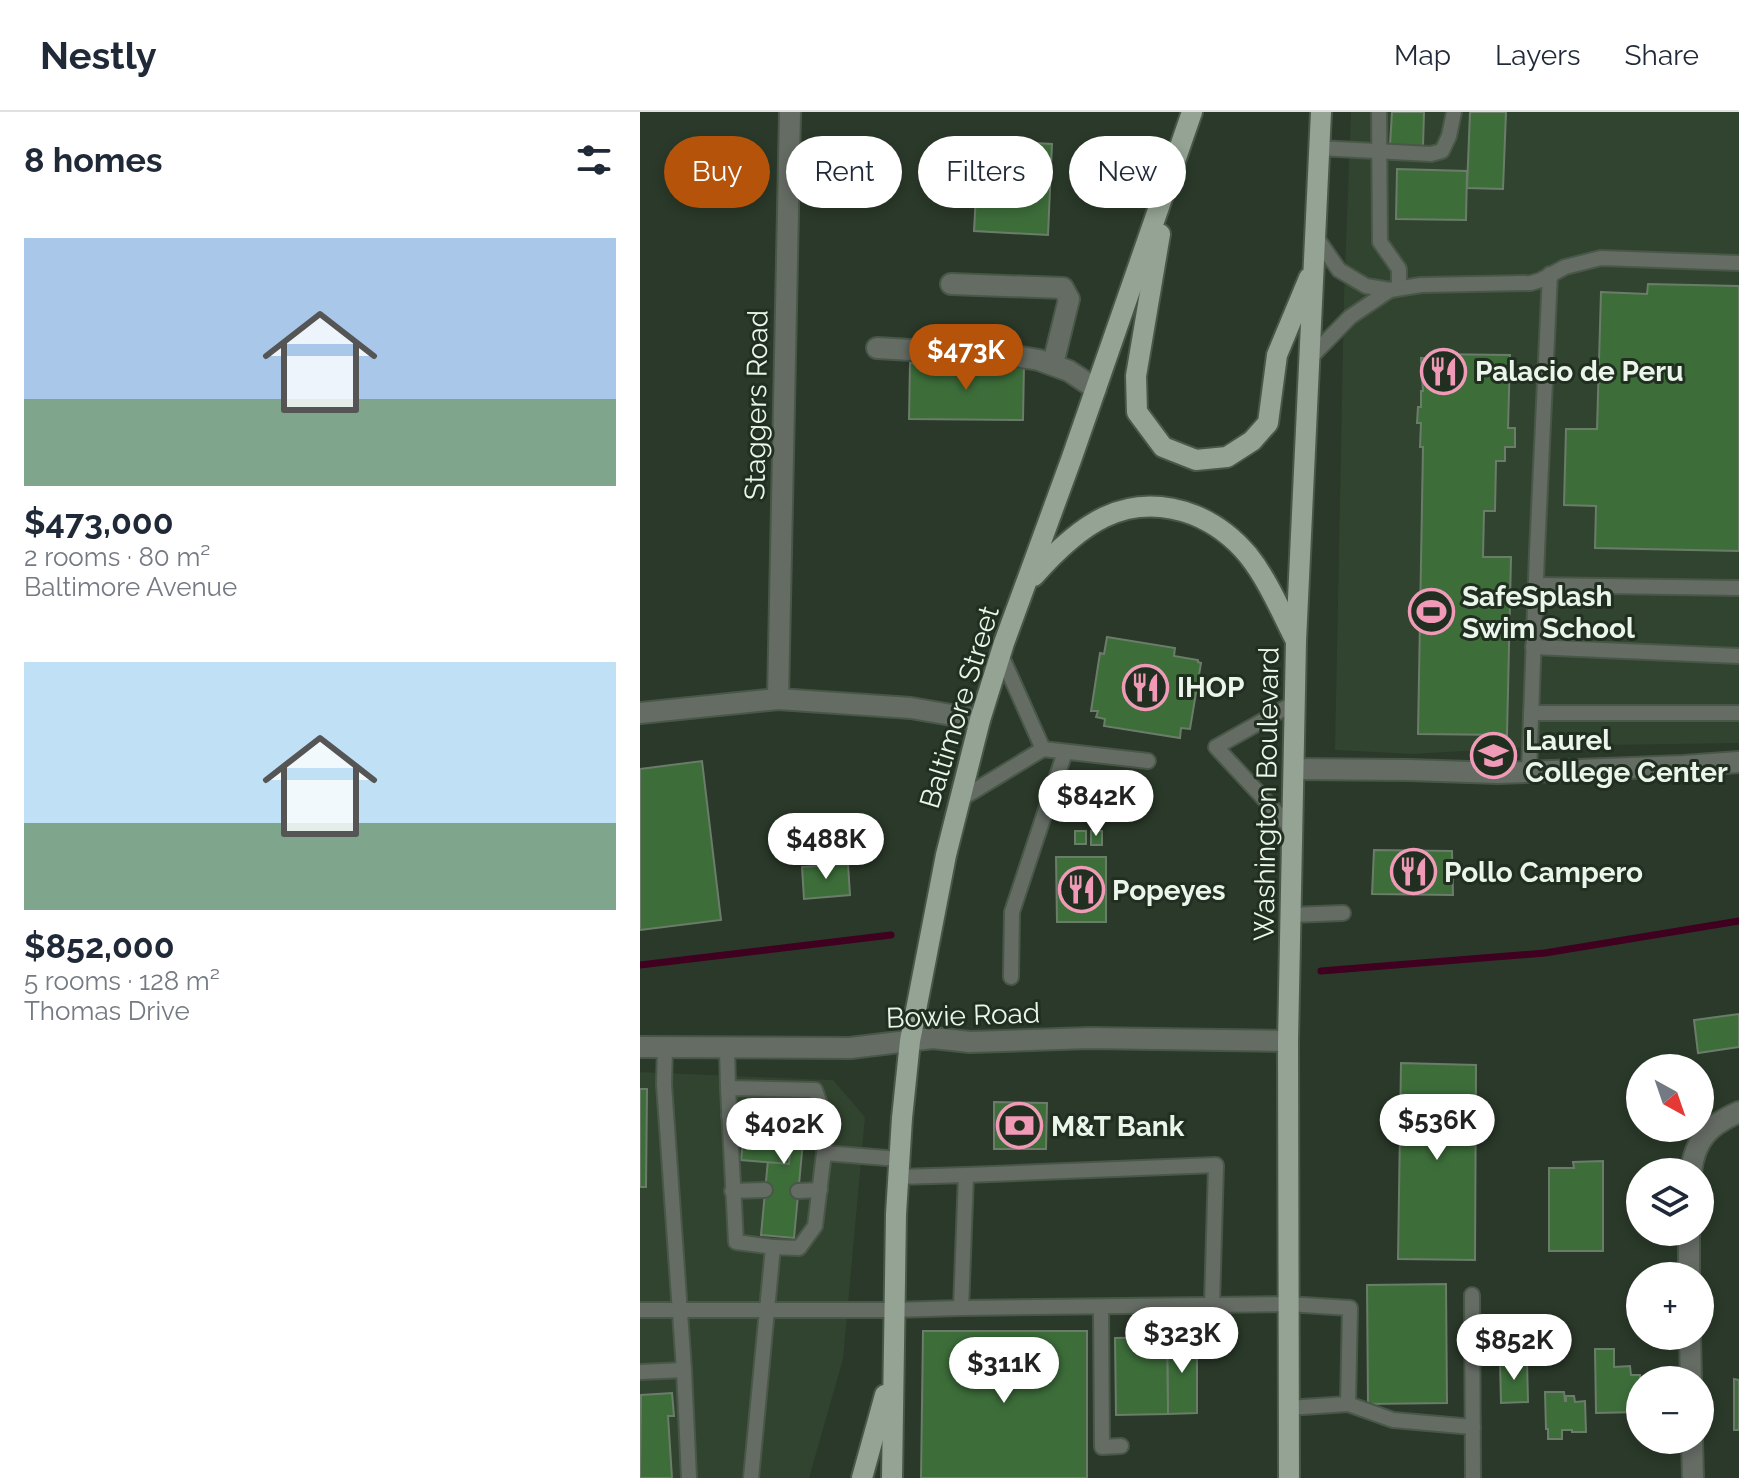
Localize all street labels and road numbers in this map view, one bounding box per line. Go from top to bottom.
street label: Staggers Road [738,310,775,500]
street label: Baltimore Street [913,601,1006,812]
street label: Washington Boulevard [1247,647,1286,941]
street label: Bowie Road [885,996,1041,1035]

